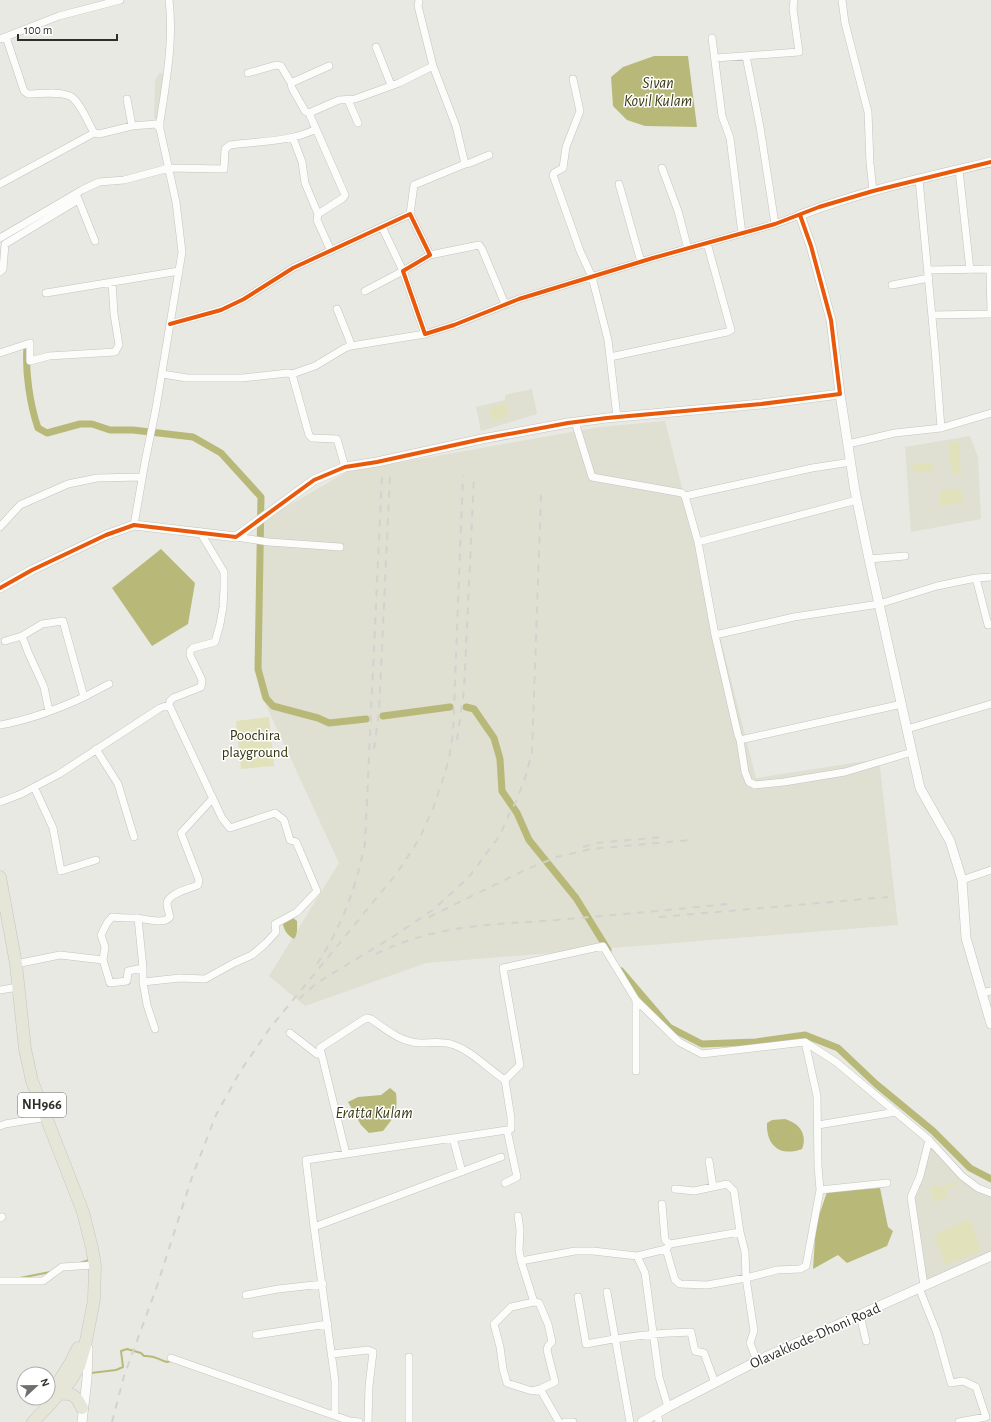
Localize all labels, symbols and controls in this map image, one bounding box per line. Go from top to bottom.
scale bar [18,16,117,42]
text: 100 m [24,24,52,36]
water label: Sivan Kovil Kulam [624,75,692,109]
park label: Poochira playground [222,728,289,760]
road number: NH966 [18,1093,66,1117]
water label: Eratta Kulam [335,1105,413,1121]
street label: Olavakkode-Dhoni Road [748,1300,883,1372]
north arrow [16,1366,56,1406]
text: N [38,1377,51,1388]

